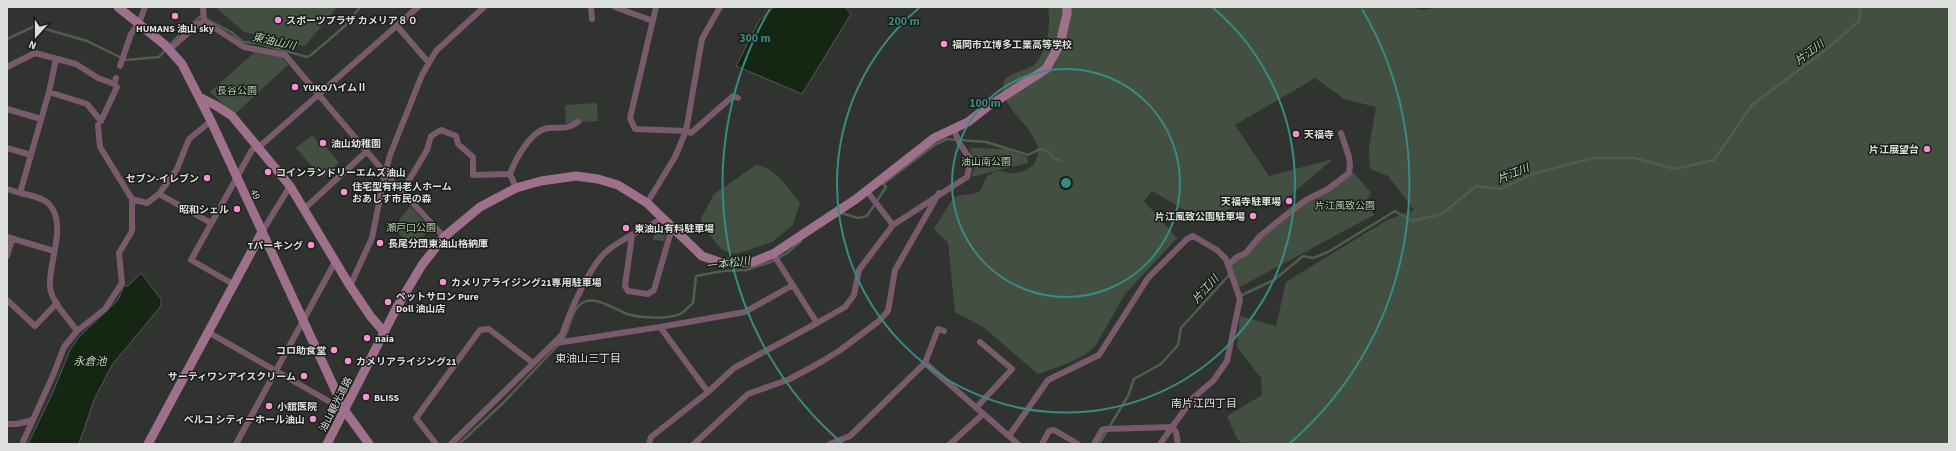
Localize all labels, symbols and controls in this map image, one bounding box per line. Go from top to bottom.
marker: HUMANS 油山 sky [170,11,180,21]
text: 200 m [888,13,920,30]
place label: スポーツプラザ カメリア８０ [286,14,418,28]
marker: スポーツプラザ カメリア８０ [273,15,283,25]
north arrow [16,16,56,56]
place label: HUMANS 油山 sky [136,22,215,36]
water label: 東油山川 [251,29,298,54]
text: 300 m [739,30,771,47]
water label: 片江川 [1792,36,1828,68]
text: N [26,37,39,53]
place label: 福岡市立博多工業高等学校 [952,38,1072,52]
marker: 福岡市立博多工業高等学校 [939,39,949,49]
place label: YUKOハイムⅡ [302,81,367,95]
marker: YUKOハイムⅡ [290,82,300,92]
park label: 長谷公園 [217,84,257,98]
text: 100 m [969,95,1001,112]
place label: 天福寺 [1304,128,1334,142]
marker: 天福寺 [1291,129,1301,139]
place label: 油山幼稚園 [331,137,381,151]
marker: 油山幼稚園 [318,138,328,148]
place label: 片江展望台 [1869,143,1919,157]
marker: 片江展望台 [1922,144,1932,154]
park label: 油山南公園 [961,155,1011,169]
water label: 片江川 [1495,160,1532,187]
place label: コインランドリーエムズ油山 [276,166,406,180]
marker: コインランドリーエムズ油山 [263,167,273,177]
place label: セブン-イレブン [126,172,199,186]
marker: セブン-イレブン [202,173,212,183]
centre of rings [1059,176,1073,190]
place label: 住宅型有料老人ホーム おあしす市民の森 [352,180,452,206]
street label: 49 [247,187,264,202]
marker: 住宅型有料老人ホーム おあしす市民の森 [339,187,349,197]
place label: 天福寺駐車場 [1221,195,1281,209]
marker: 天福寺駐車場 [1284,196,1294,206]
park label: 片江風致公園 [1315,199,1375,213]
place label: 昭和シェル [179,203,229,217]
marker: 昭和シェル [232,204,242,214]
place label: 片江風致公園駐車場 [1155,210,1245,224]
marker: 片江風致公園駐車場 [1248,211,1258,221]
park label: 瀬戸口公園 [386,221,436,235]
place label: 東油山有料駐車場 [634,222,714,236]
marker: 東油山有料駐車場 [621,223,631,233]
place label: 長尾分団東油山格納庫 [388,237,488,251]
marker: 長尾分団東油山格納庫 [375,238,385,248]
place label: Tパーキング [248,239,303,253]
marker: Tパーキング [306,240,316,250]
water label: 一本松川 [705,253,752,274]
water label: 片江川 [1189,271,1223,307]
place label: カメリアライジング21専用駐車場 [451,276,602,290]
marker: カメリアライジング21専用駐車場 [438,277,448,287]
place label: ペットサロン Pure Doll 油山店 [396,290,479,316]
marker: ペットサロン Pure Doll 油山店 [383,297,393,307]
place label: naia [375,332,394,346]
marker: naia [362,333,372,343]
place label: コロ助食堂 [276,344,326,358]
marker: コロ助食堂 [329,345,339,355]
district label: 東油山三丁目 [555,351,621,366]
water label: 永倉池 [74,354,107,369]
place label: カメリアライジング21 [356,355,457,369]
marker: カメリアライジング21 [343,356,353,366]
place label: サーティワンアイスクリーム [168,370,296,384]
marker: サーティワンアイスクリーム [299,371,309,381]
street label: 油山観光道路 [316,375,356,434]
place label: BLISS [374,391,400,405]
marker: BLISS [361,392,371,402]
district label: 南片江四丁目 [1171,396,1237,411]
place label: 小舘医院 [277,400,317,414]
marker: 小舘医院 [264,401,274,411]
place label: ベルコ シティーホール油山 [184,413,305,427]
marker: ベルコ シティーホール油山 [308,414,318,424]

